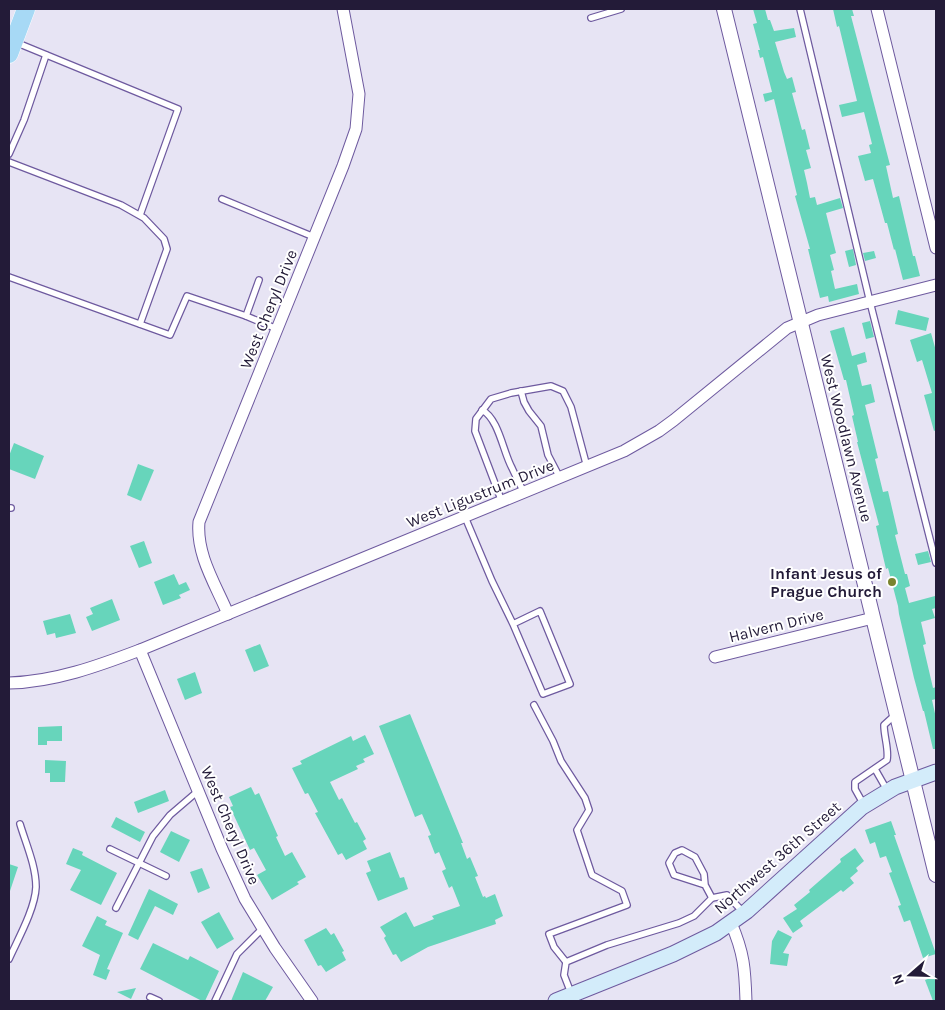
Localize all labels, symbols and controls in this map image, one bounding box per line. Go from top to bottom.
street label: West Cheryl Drive [236,247,301,372]
street label: West Woodlawn Avenue [816,352,877,524]
street label: West Ligustrum Drive [404,455,557,532]
place label: Infant Jesus of Prague Church [770,564,882,601]
marker: Infant Jesus of Prague Church [886,576,898,588]
street label: Halvern Drive [727,605,825,646]
street label: West Cheryl Drive [197,763,264,887]
street label: Northwest 36th Street [710,797,844,917]
north arrow [885,950,935,1000]
text: N [889,972,908,987]

